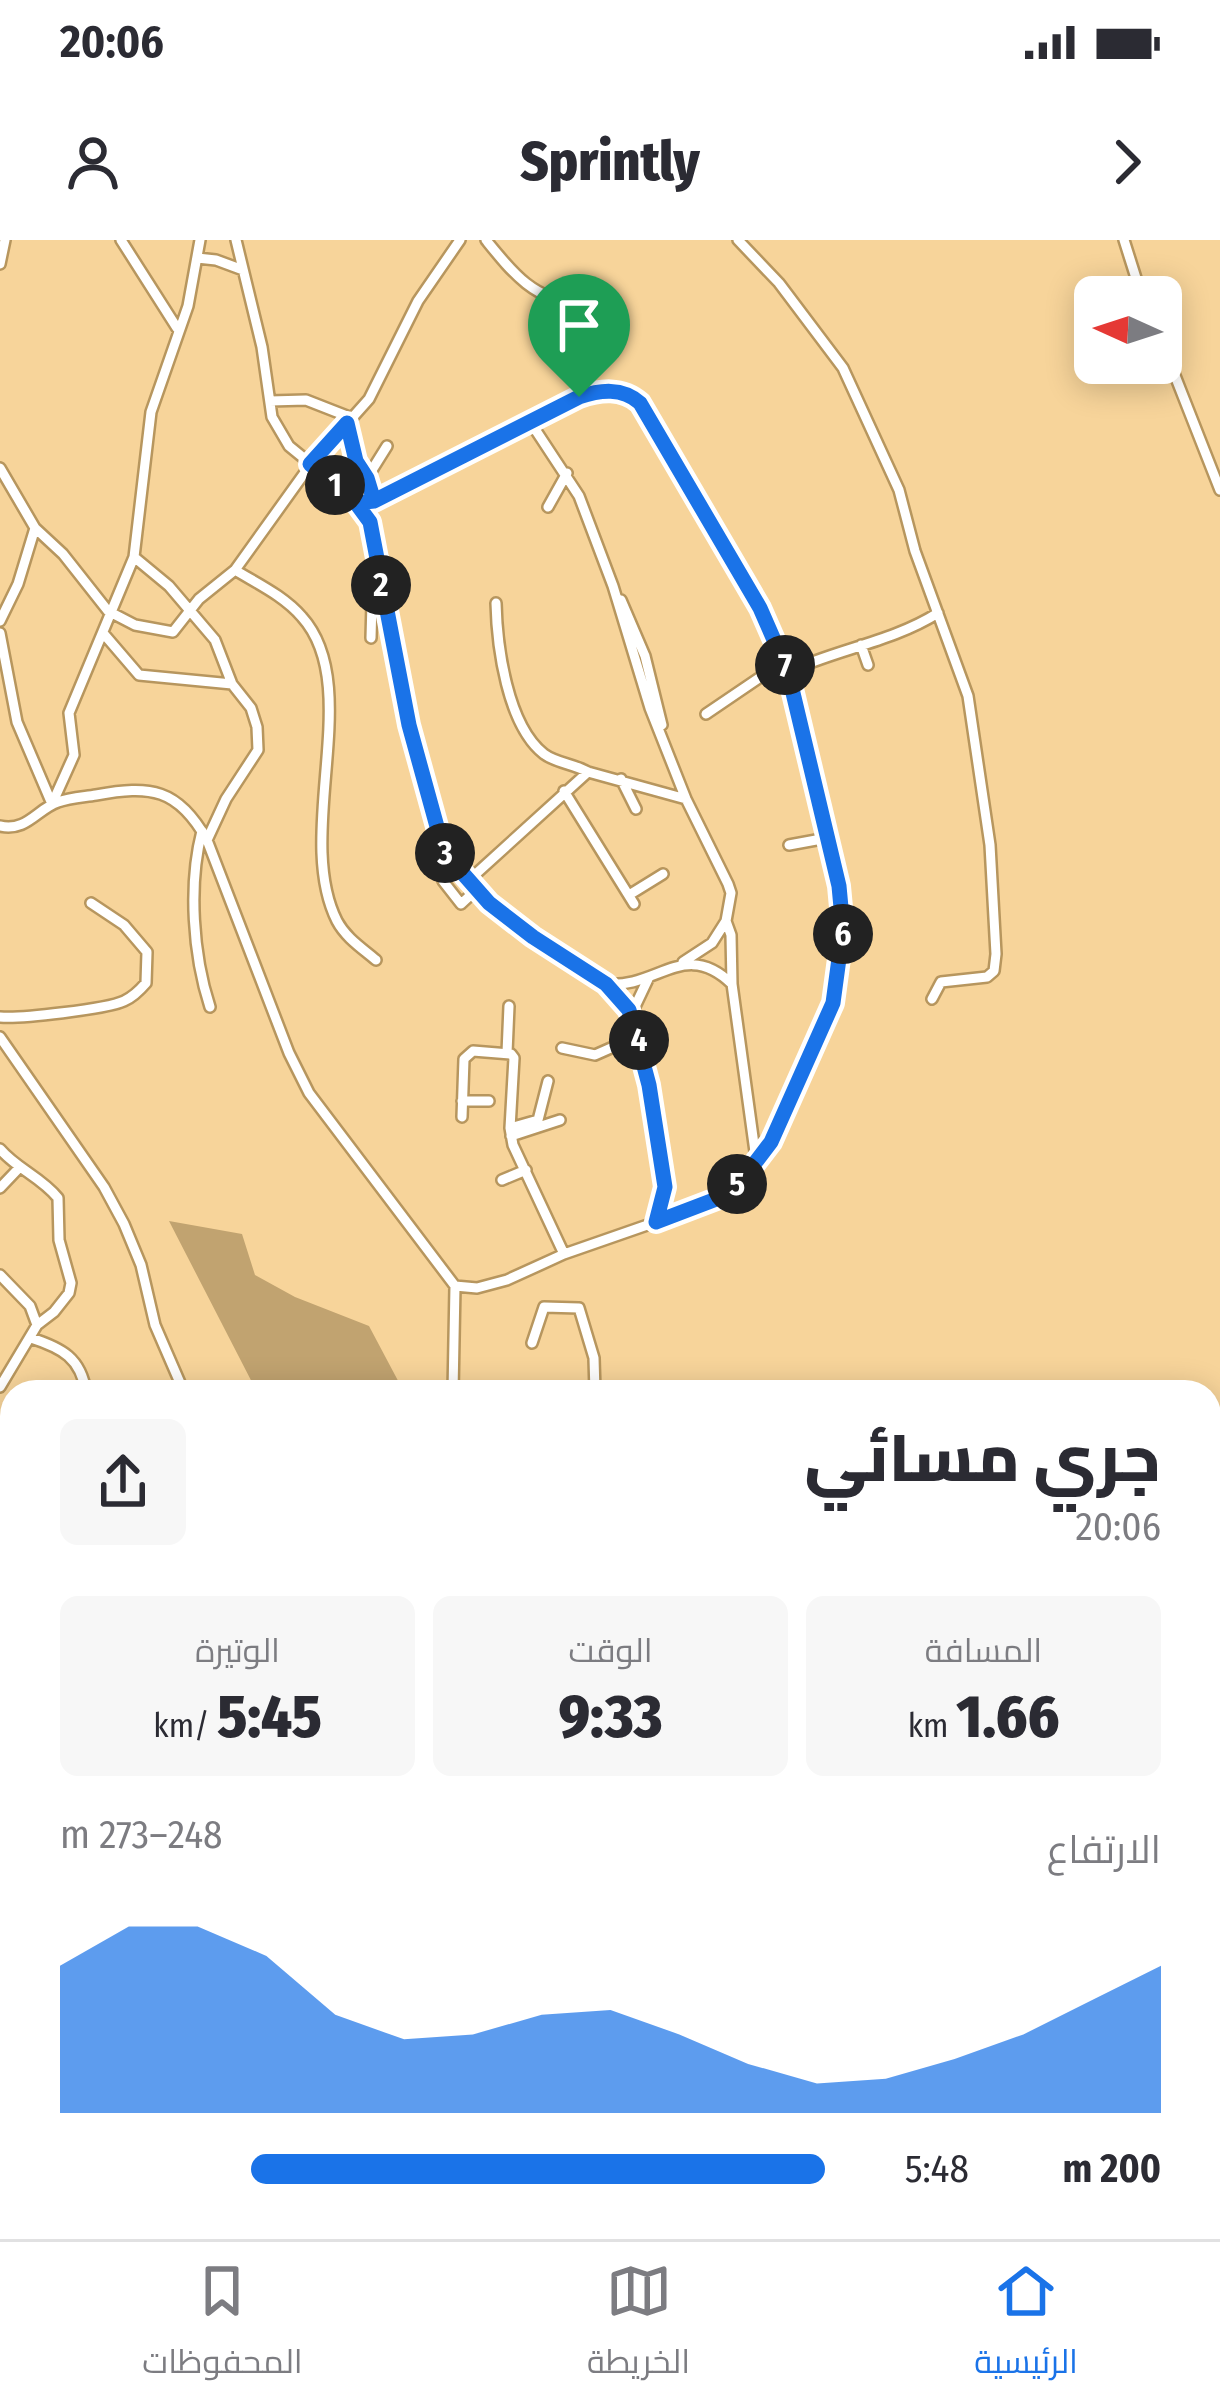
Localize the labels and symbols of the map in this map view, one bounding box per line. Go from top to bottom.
pin [528,274,630,397]
north arrow [1074,276,1182,384]
pin: 1 [305,455,365,515]
pin: 2 [351,555,411,615]
pin: 7 [755,635,815,695]
pin: 3 [415,823,475,883]
pin: 6 [813,904,873,964]
pin: 4 [609,1010,669,1070]
pin: 5 [707,1154,767,1214]

